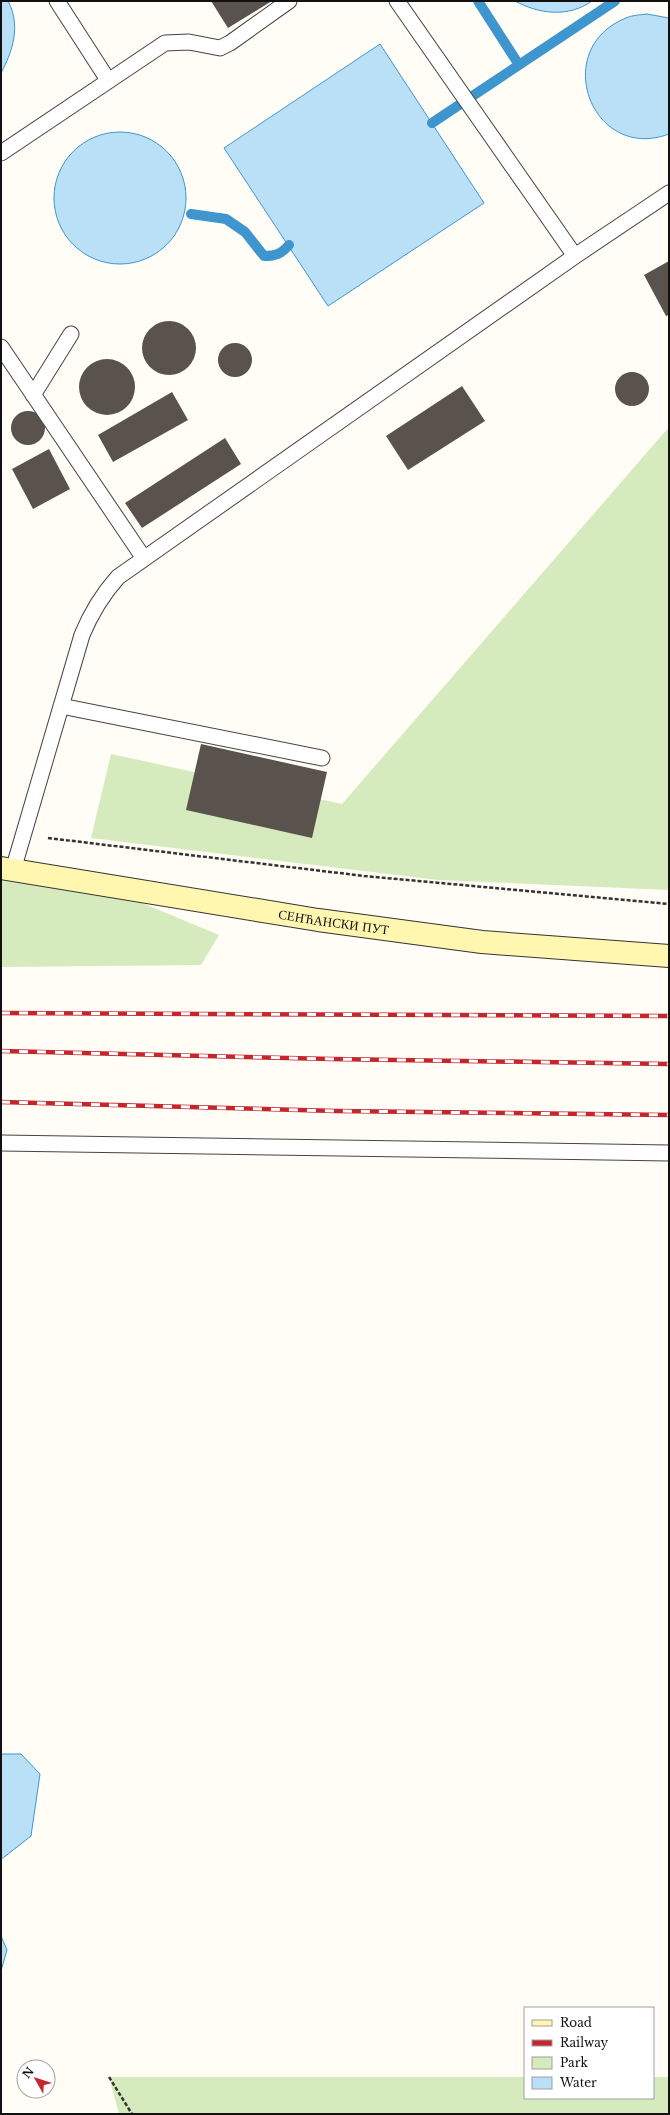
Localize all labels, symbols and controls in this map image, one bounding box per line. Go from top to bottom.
street label: СЕНЋАНСКИ ПУТ [277,906,390,938]
legend [524,2007,654,2099]
text: Road [560,2015,592,2030]
text: Railway [560,2035,609,2050]
text: Park [560,2055,588,2070]
north arrow [16,2059,56,2099]
text: N [20,2064,37,2081]
text: Water [559,2075,597,2090]

